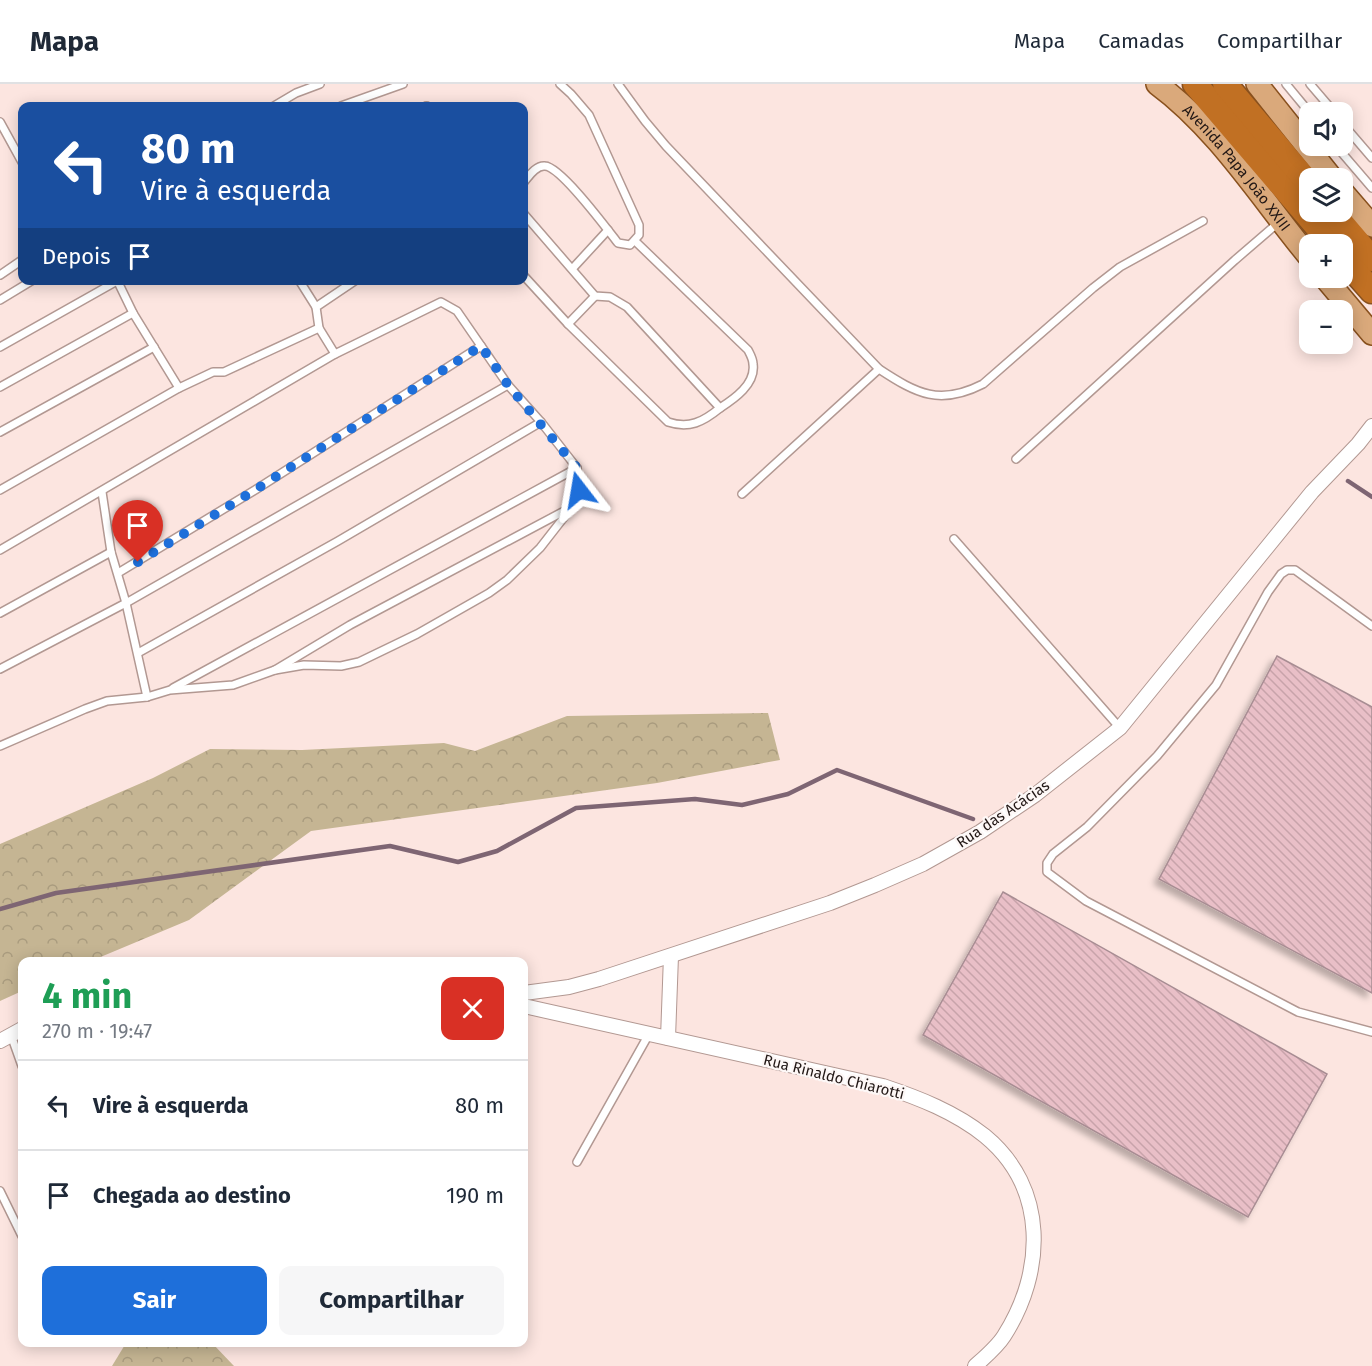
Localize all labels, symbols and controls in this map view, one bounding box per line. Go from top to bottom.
text: Mapa [30,25,99,58]
text: Mapa [1014,28,1065,54]
text: Camadas [1098,28,1184,54]
text: Compartilhar [1217,28,1342,54]
street label: Avenida Papa João XXIII [1179,101,1294,235]
map controls [1299,102,1353,354]
button: sound [1299,102,1353,156]
text: 80 m [141,124,235,174]
icon: left [42,126,120,204]
button: layers [1299,168,1353,222]
text: Vire à esquerda [141,175,331,207]
button: + [1299,234,1353,288]
icon: arrive [123,240,156,273]
text: Depois [42,243,111,270]
button: − [1299,300,1353,354]
position arrow [547,458,611,522]
pin [112,500,163,562]
icon: arrive [121,509,154,542]
street label: Rua das Acácias [953,776,1053,852]
text: 4 min [42,974,132,1018]
button: close [441,977,504,1040]
text: 270 m · 19:47 [42,1019,152,1043]
street label: Rua Rinaldo Chiarotti [762,1051,906,1103]
icon: left [42,1089,75,1122]
text: Vire à esquerda [93,1092,249,1119]
text: 80 m [455,1092,504,1119]
icon: arrive [42,1179,75,1212]
text: Chegada ao destino [93,1182,291,1209]
text: 190 m [446,1182,504,1209]
button: Sair [42,1266,267,1335]
button: Compartilhar [279,1266,504,1335]

